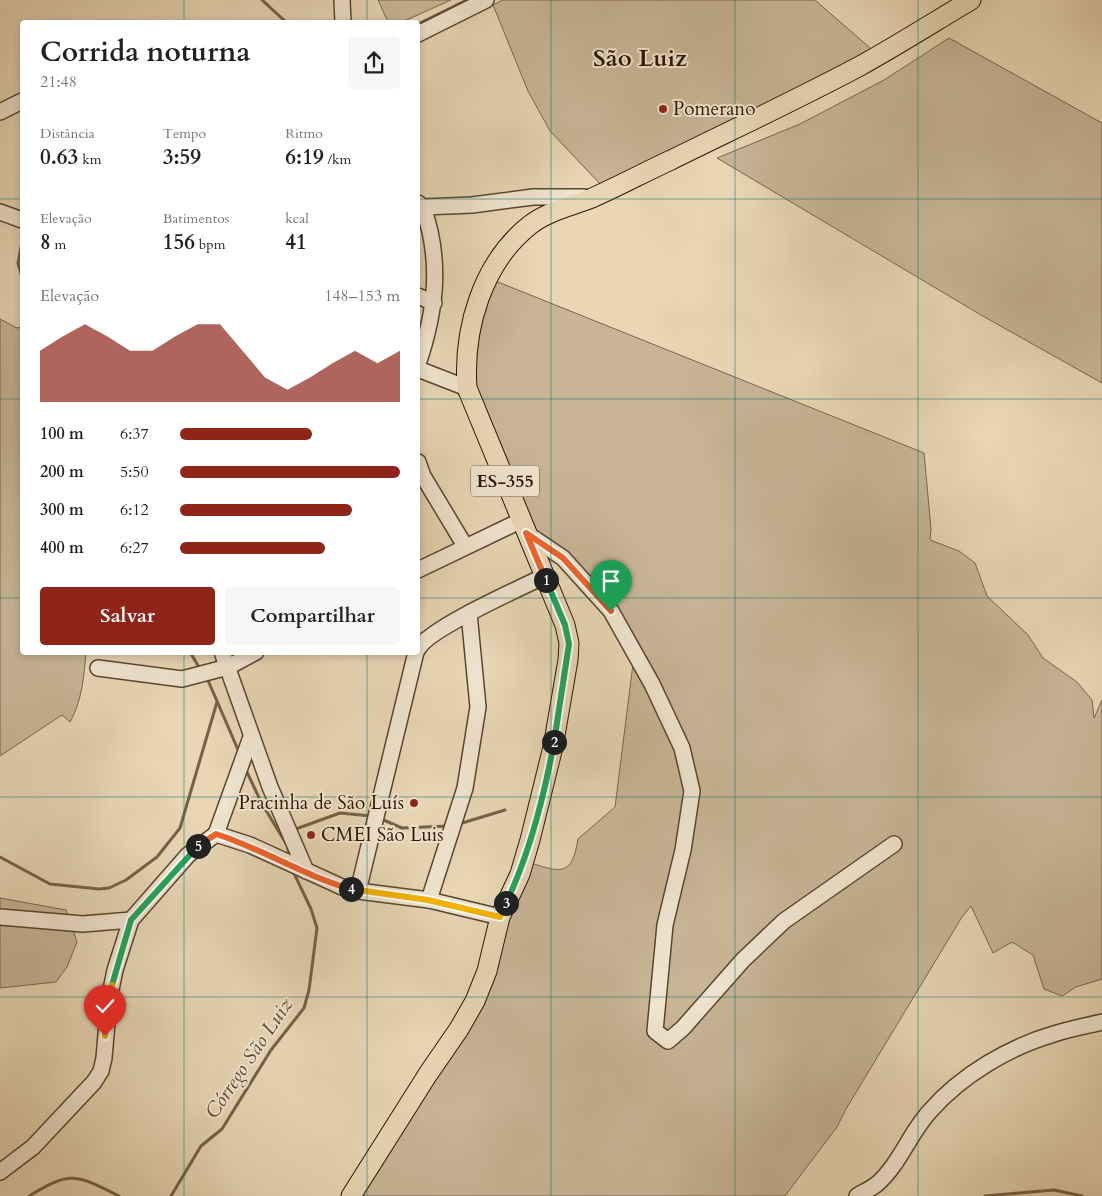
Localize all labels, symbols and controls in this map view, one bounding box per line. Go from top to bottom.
text: Corrida noturna [40,33,250,71]
button: share [348,37,400,89]
district label: São Luiz [593,42,687,75]
text: 21:48 [40,71,77,93]
place label: Pomerano [673,96,755,122]
marker: Pomerano [657,103,669,115]
text: Distância [40,124,95,143]
text: Tempo [163,124,206,143]
text: Ritmo [285,124,323,143]
text: 0.63 [40,143,78,172]
text: 3:59 [163,143,201,172]
text: 6:19 [285,143,324,172]
text: km [78,150,101,169]
text: /km [324,150,351,169]
text: Elevação [40,209,92,228]
text: Batimentos [163,209,229,228]
text: kcal [285,209,309,228]
text: 8 [40,228,51,257]
text: 156 [163,228,195,257]
text: 41 [285,228,307,257]
text: m [51,235,66,254]
text: bpm [195,235,226,254]
text: Elevação [40,285,99,307]
text: 148–153 m [324,285,400,307]
text: 100 m [40,423,84,445]
text: 6:37 [120,423,149,445]
text: 200 m [40,461,84,483]
text: 5:50 [120,461,149,483]
road number: ES-355 [471,466,539,496]
text: 300 m [40,499,84,521]
text: 6:12 [120,499,149,521]
text: 400 m [40,537,84,559]
text: 6:27 [120,537,149,559]
pin [590,560,632,611]
icon: arrive [597,567,625,595]
pin: 1 [534,568,558,592]
text: 1 [543,571,550,590]
button: Salvar [40,587,215,645]
button: Compartilhar [225,587,400,645]
pin: 2 [542,730,566,754]
text: 2 [551,733,558,752]
place label: Pracinha de São Luís [238,790,404,816]
marker: Pracinha de São Luís [408,797,420,809]
place label: CMEI São Luis [321,822,444,848]
marker: CMEI São Luis [305,829,317,841]
pin: 5 [186,834,210,858]
text: 5 [195,837,202,856]
pin: 4 [338,876,364,902]
text: 4 [348,880,355,899]
pin: 3 [494,890,518,916]
text: 3 [503,894,510,913]
pin [84,985,126,1036]
icon: check [91,992,119,1020]
water label: Córrego São Luiz [199,992,300,1124]

